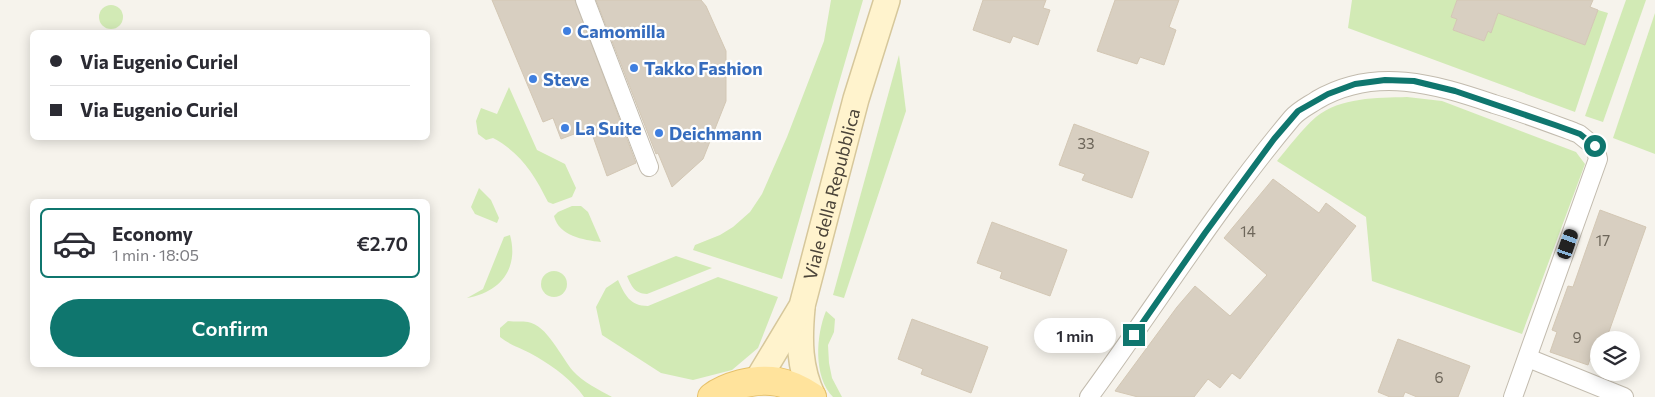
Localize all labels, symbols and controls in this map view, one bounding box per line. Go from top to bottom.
place label: Camomilla [577,20,665,42]
marker: Camomilla [561,25,573,37]
text: Via Eugenio Curiel [80,50,238,73]
place label: Takko Fashion [644,57,763,79]
marker: Takko Fashion [628,62,640,74]
place label: Steve [543,68,589,90]
marker: Steve [527,73,539,85]
text: Via Eugenio Curiel [80,98,238,121]
street label: Viale della Repubblica [798,106,864,282]
place label: La Suite [575,117,641,139]
marker: La Suite [559,122,571,134]
place label: Deichmann [669,122,762,144]
marker: Deichmann [653,127,665,139]
house number: 33 [1077,134,1095,152]
route start [1584,135,1606,157]
icon: car [52,221,97,266]
text: Economy [112,222,193,245]
house number: 14 [1240,222,1256,240]
car [1556,227,1579,261]
house number: 17 [1596,231,1610,249]
text: €2.70 [357,232,408,255]
text: 1 min · 18:05 [112,245,199,264]
button: Confirm [50,299,410,357]
callout: 1 min [1034,318,1116,352]
route end [1123,324,1145,346]
text: 1 min [1056,326,1094,345]
house number: 9 [1572,328,1582,346]
map controls [1590,331,1640,381]
button: layers [1590,331,1640,381]
house number: 6 [1434,368,1444,386]

